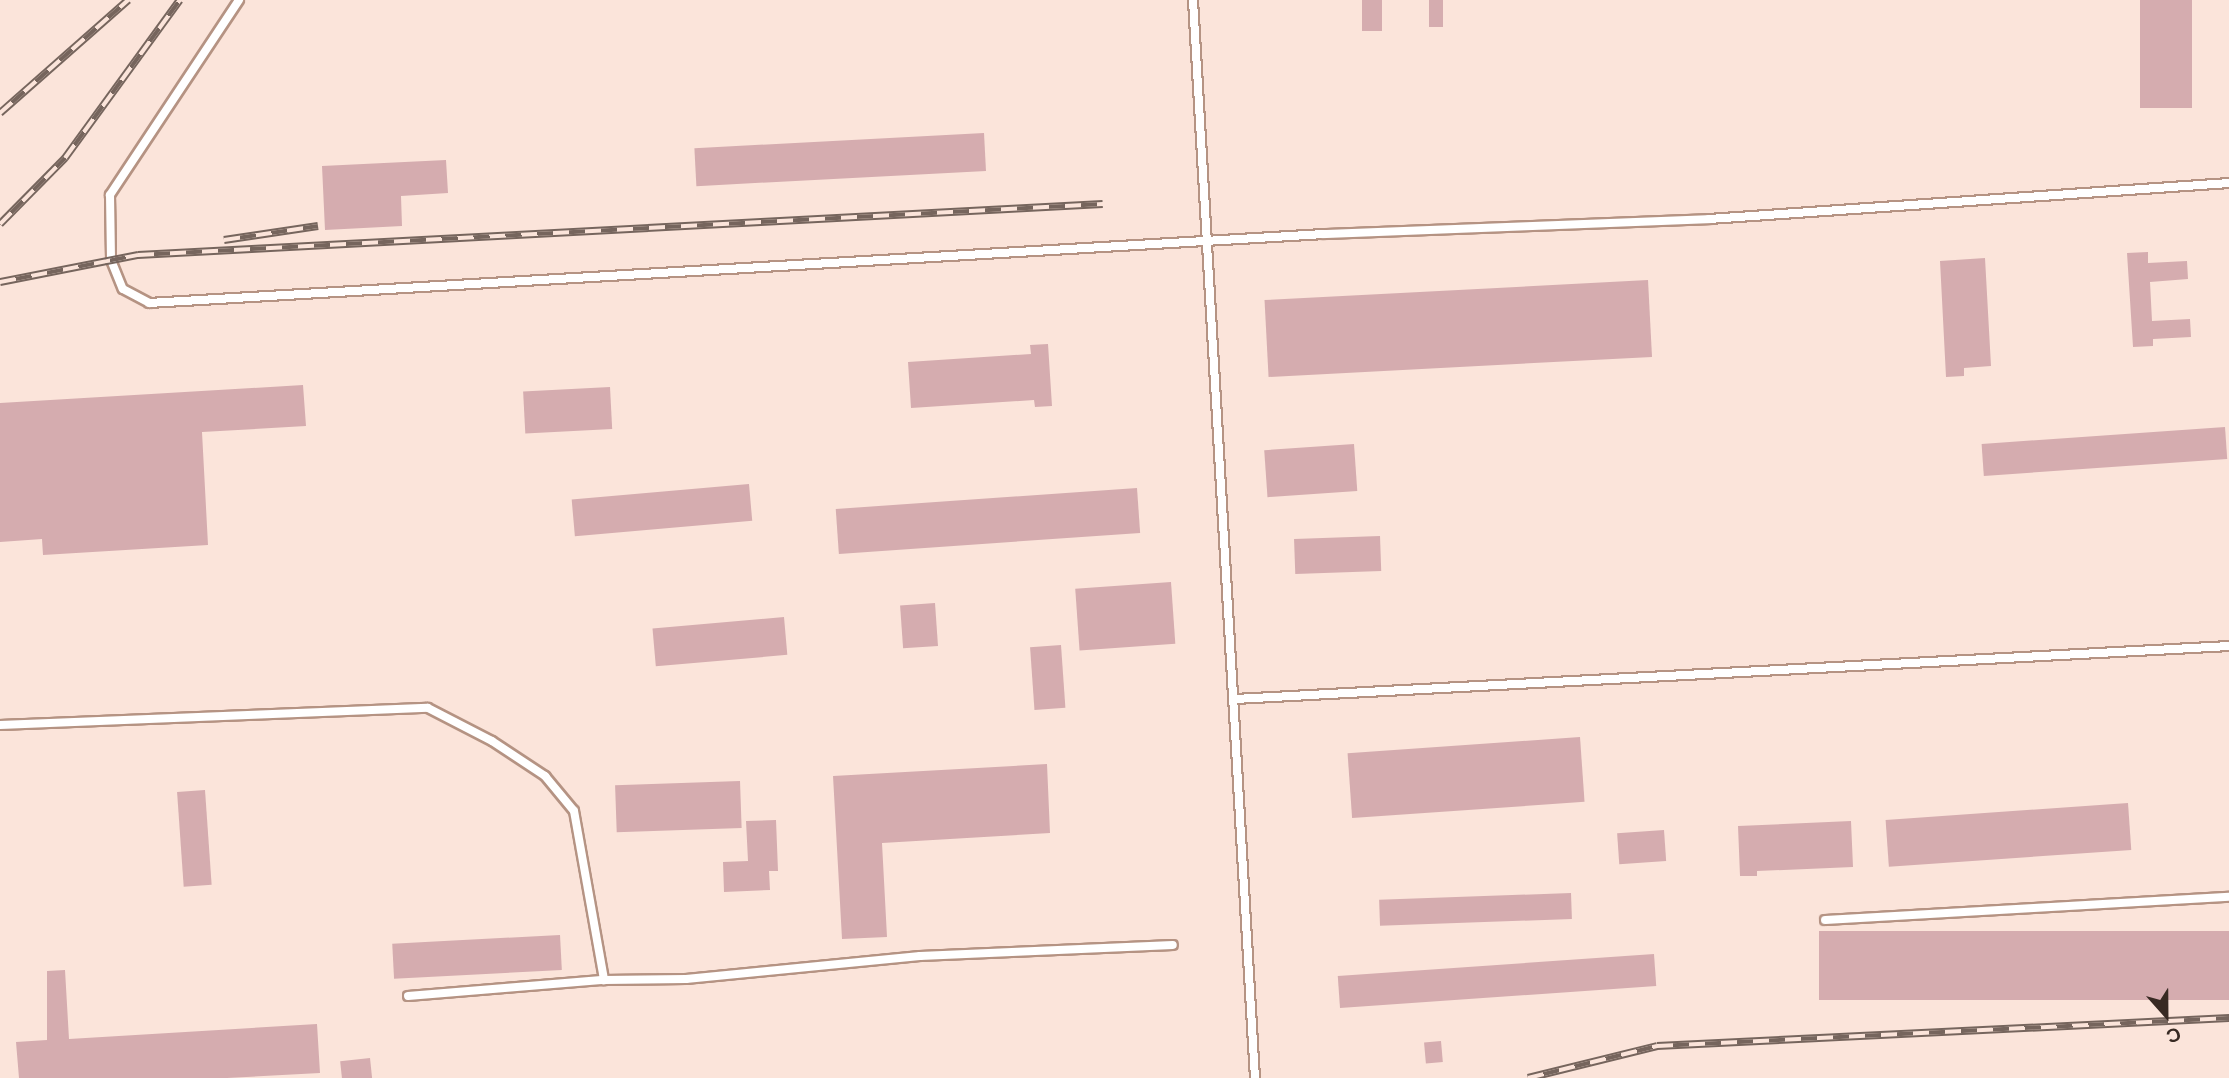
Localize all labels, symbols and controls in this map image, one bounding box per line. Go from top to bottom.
north arrow [2131,980,2201,1050]
text: С [2163,1021,2185,1049]

